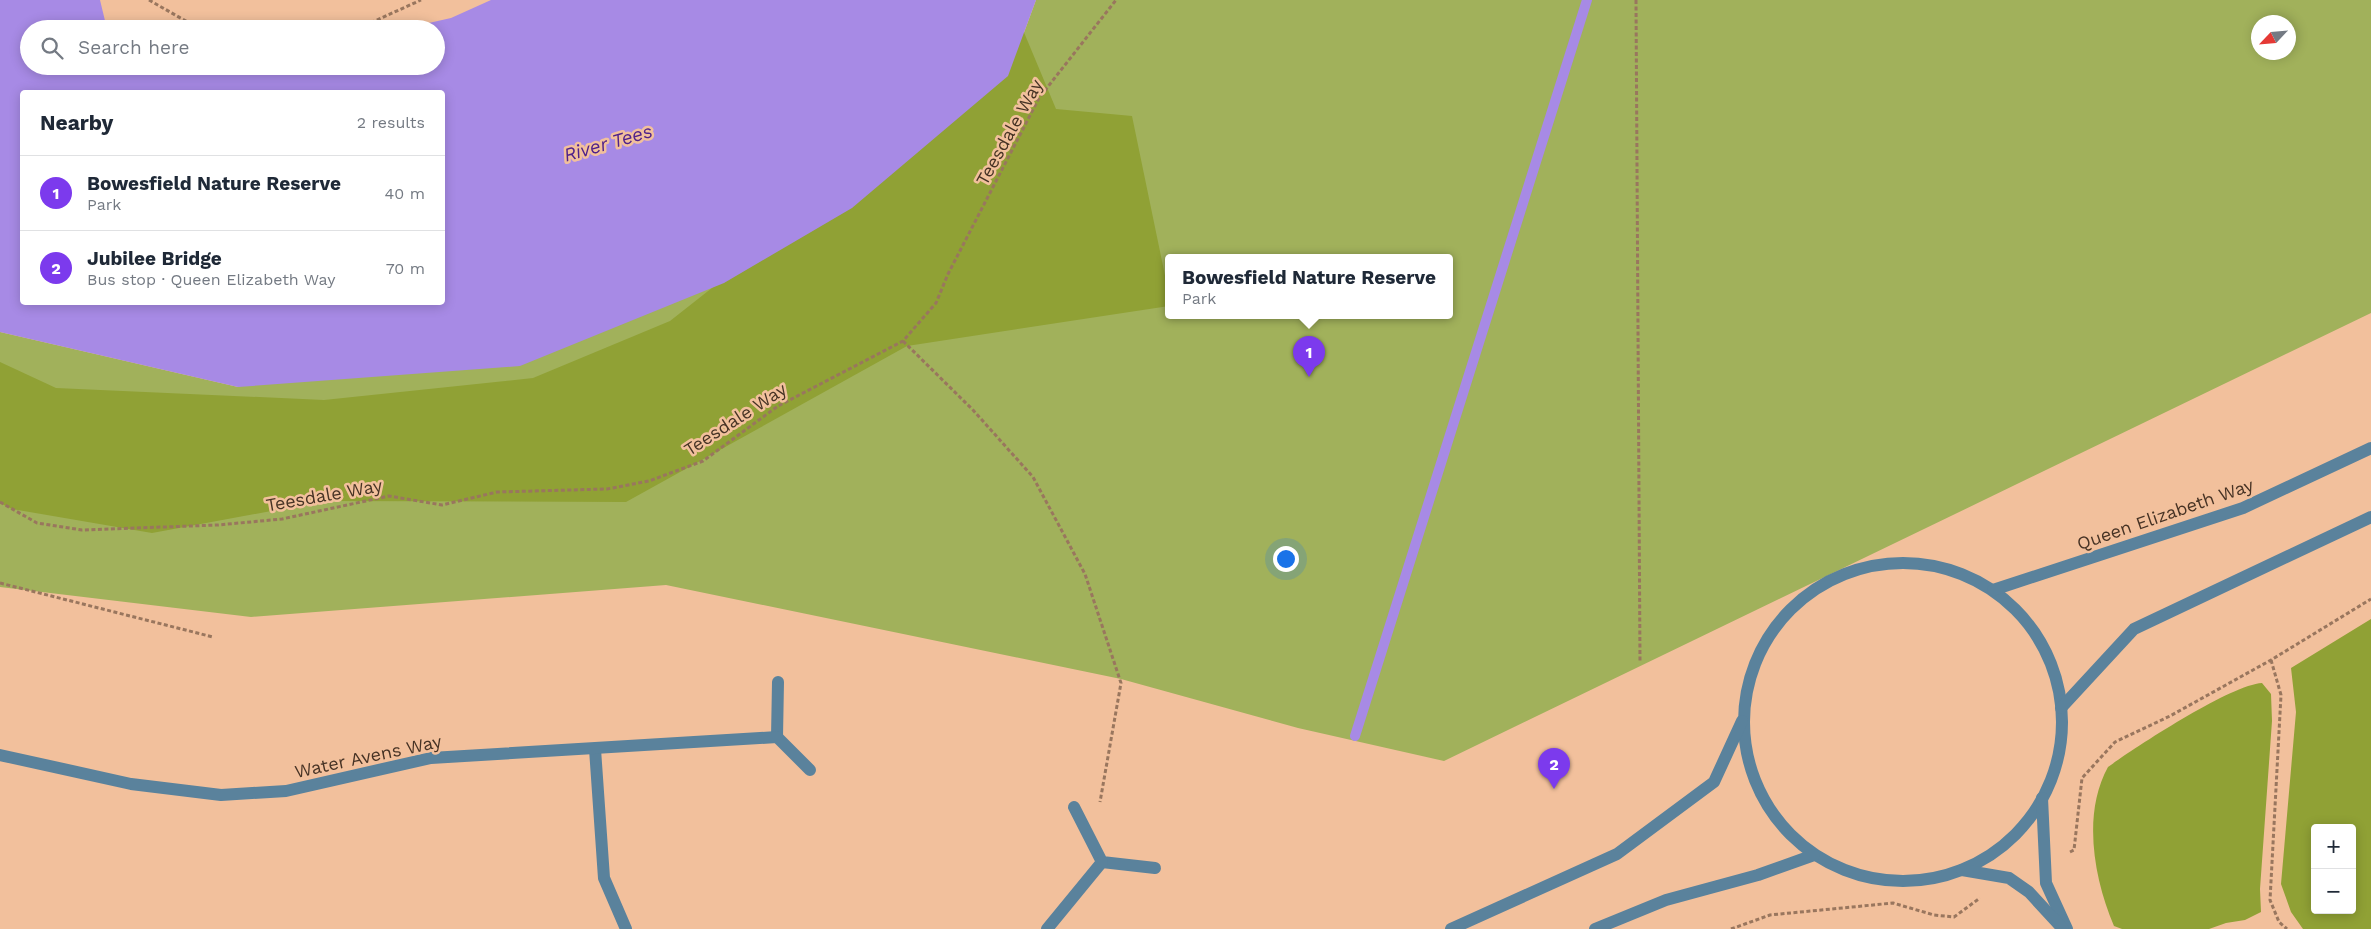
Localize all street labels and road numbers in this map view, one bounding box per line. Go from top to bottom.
street label: Teesdale Way [971,75,1047,189]
street label: Teesdale Way [680,378,791,460]
street label: Teesdale Way [264,474,385,516]
street label: Queen Elizabeth Way [2074,474,2257,554]
street label: Water Avens Way [293,730,444,782]

